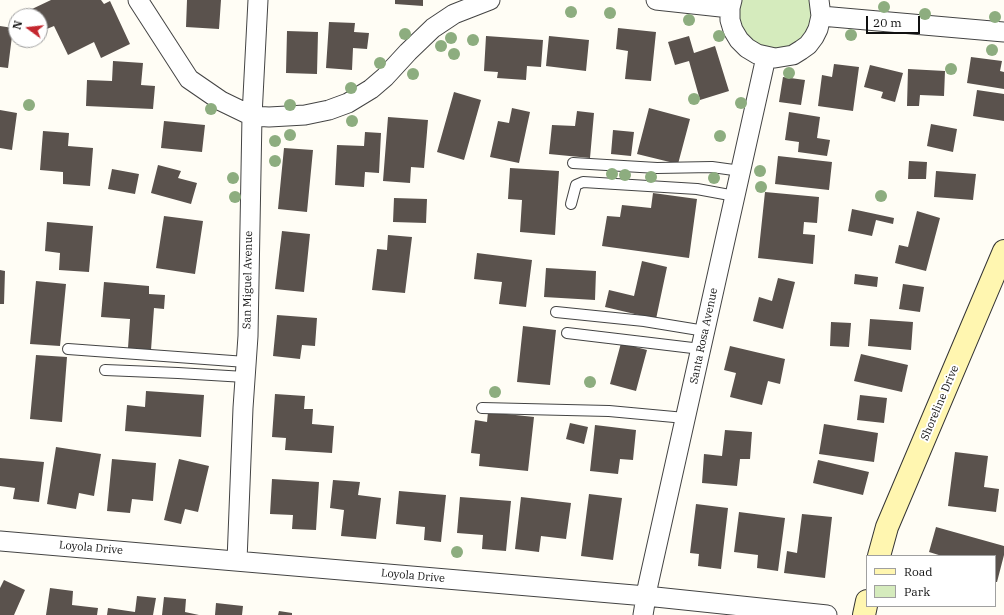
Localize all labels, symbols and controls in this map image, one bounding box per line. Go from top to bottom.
north arrow [8,8,48,48]
scale bar [868,8,922,34]
text: 20 m [873,15,902,30]
text: N [9,19,25,31]
street label: San Miguel Avenue [241,231,255,329]
street label: Santa Rosa Avenue [687,287,721,385]
street label: Shoreline Drive [918,363,962,443]
street label: Loyola Drive [58,539,124,557]
legend [866,555,996,607]
text: Road [904,564,933,579]
street label: Loyola Drive [380,567,446,585]
text: Park [904,584,930,599]

